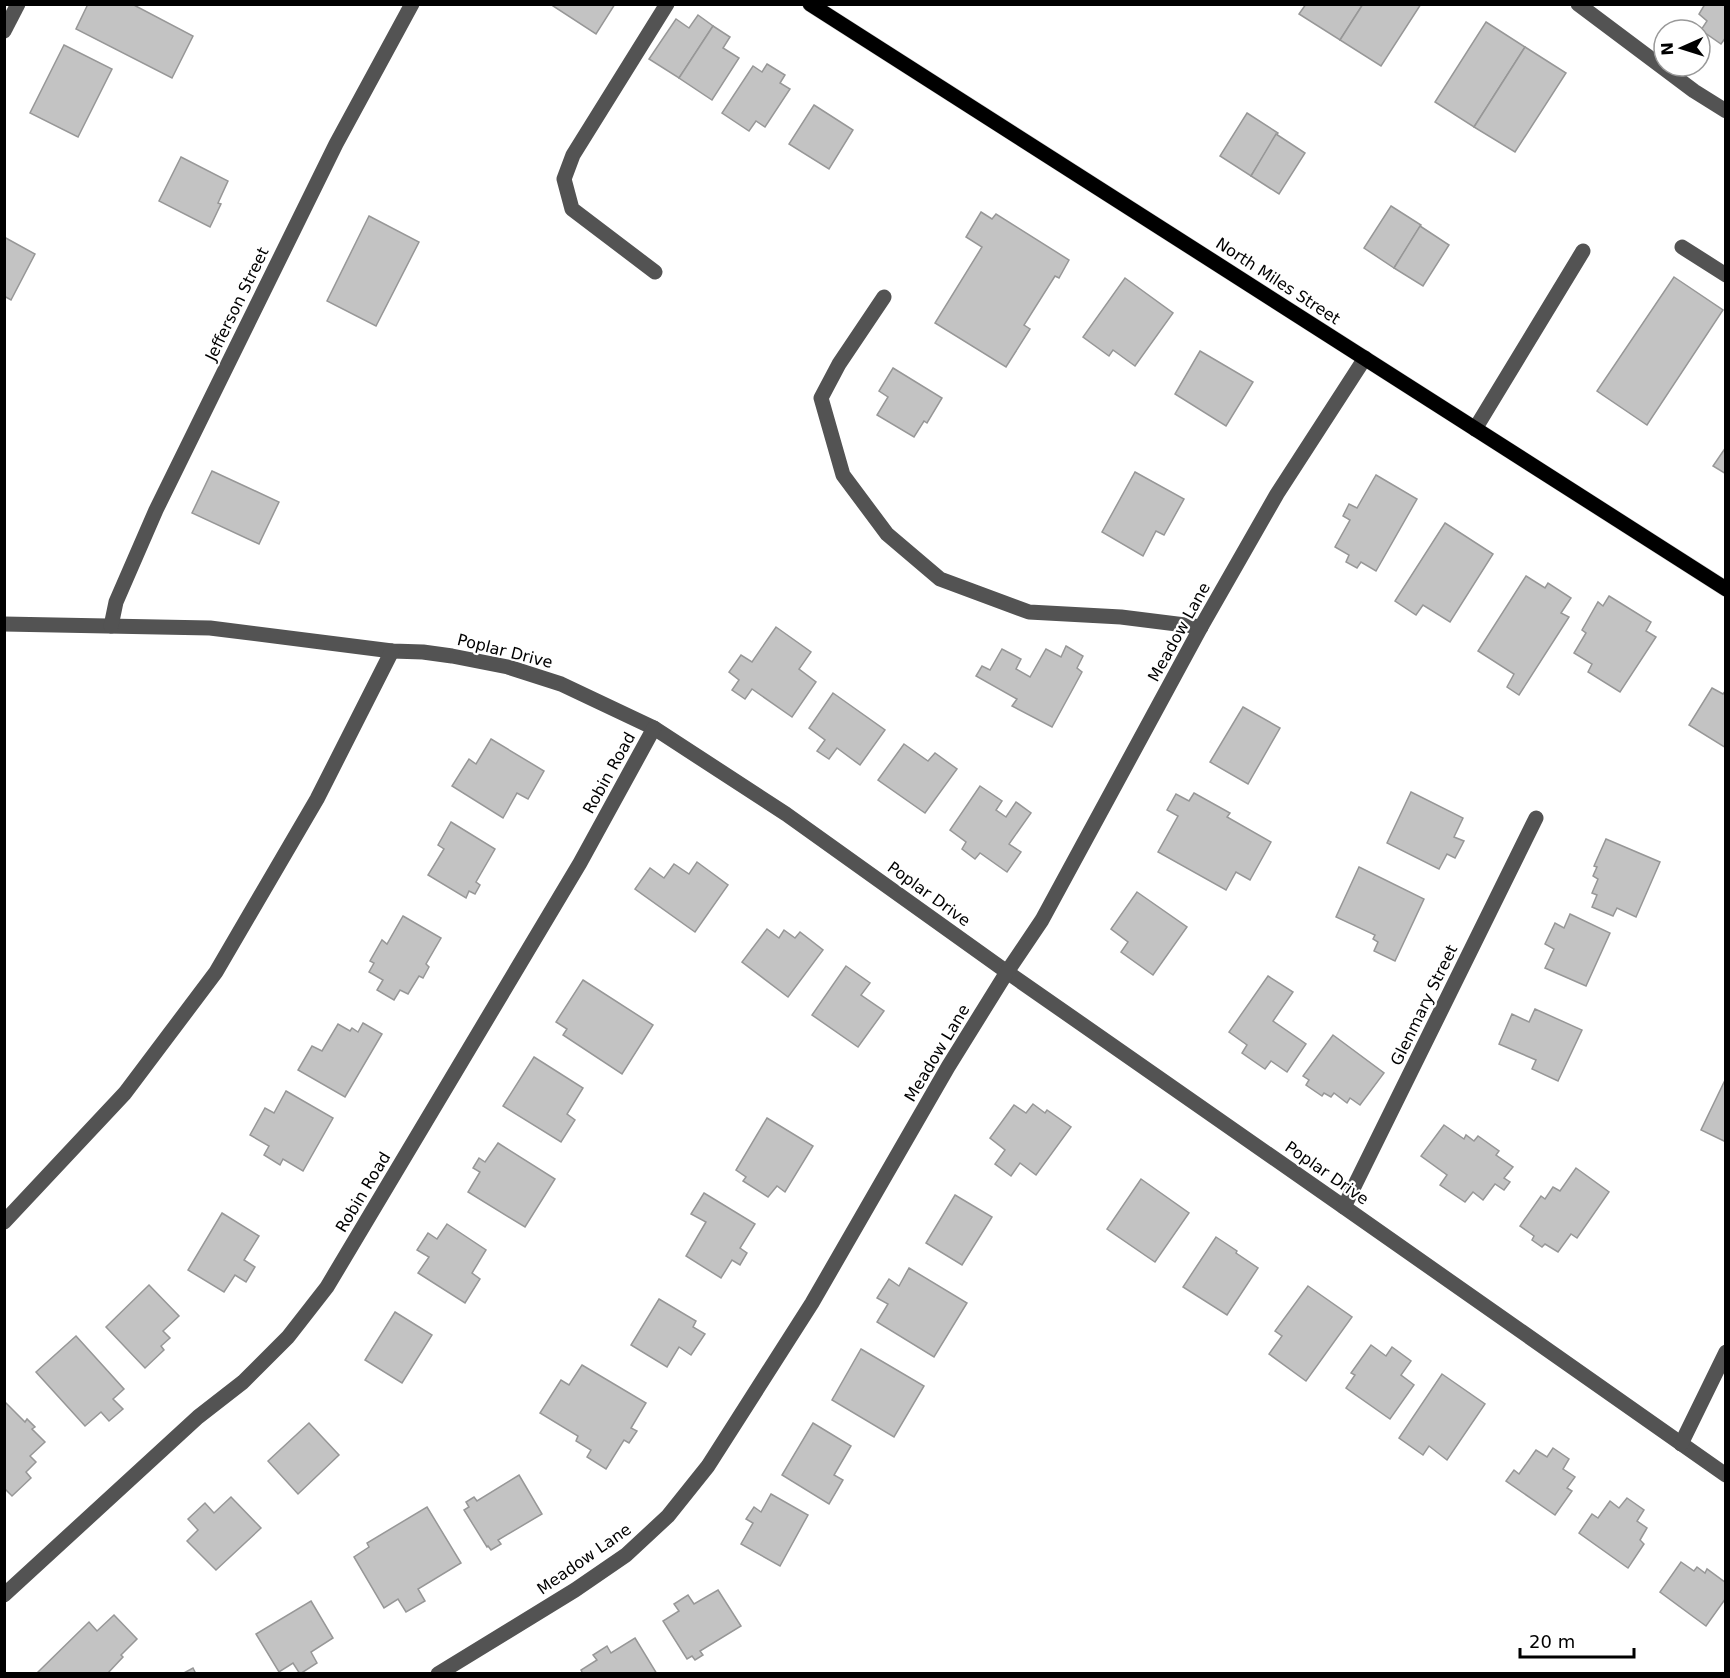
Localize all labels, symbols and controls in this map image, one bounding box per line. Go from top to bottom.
north arrow [1652,18,1712,78]
text: N [1658,42,1677,56]
street label: North Miles Street [1212,234,1344,328]
street label: Jefferson Street [201,244,273,365]
street label: Meadow Lane [1144,579,1214,685]
street label: Poplar Drive [455,630,555,672]
street label: Robin Road [579,729,639,817]
street label: Poplar Drive [884,858,974,930]
street label: Glenmary Street [1387,942,1461,1068]
street label: Meadow Lane [900,1001,974,1105]
street label: Poplar Drive [1282,1137,1372,1209]
street label: Robin Road [332,1148,394,1236]
street label: Meadow Lane [533,1520,635,1598]
scale bar [1520,1621,1634,1659]
text: 20 m [1529,1631,1575,1652]

